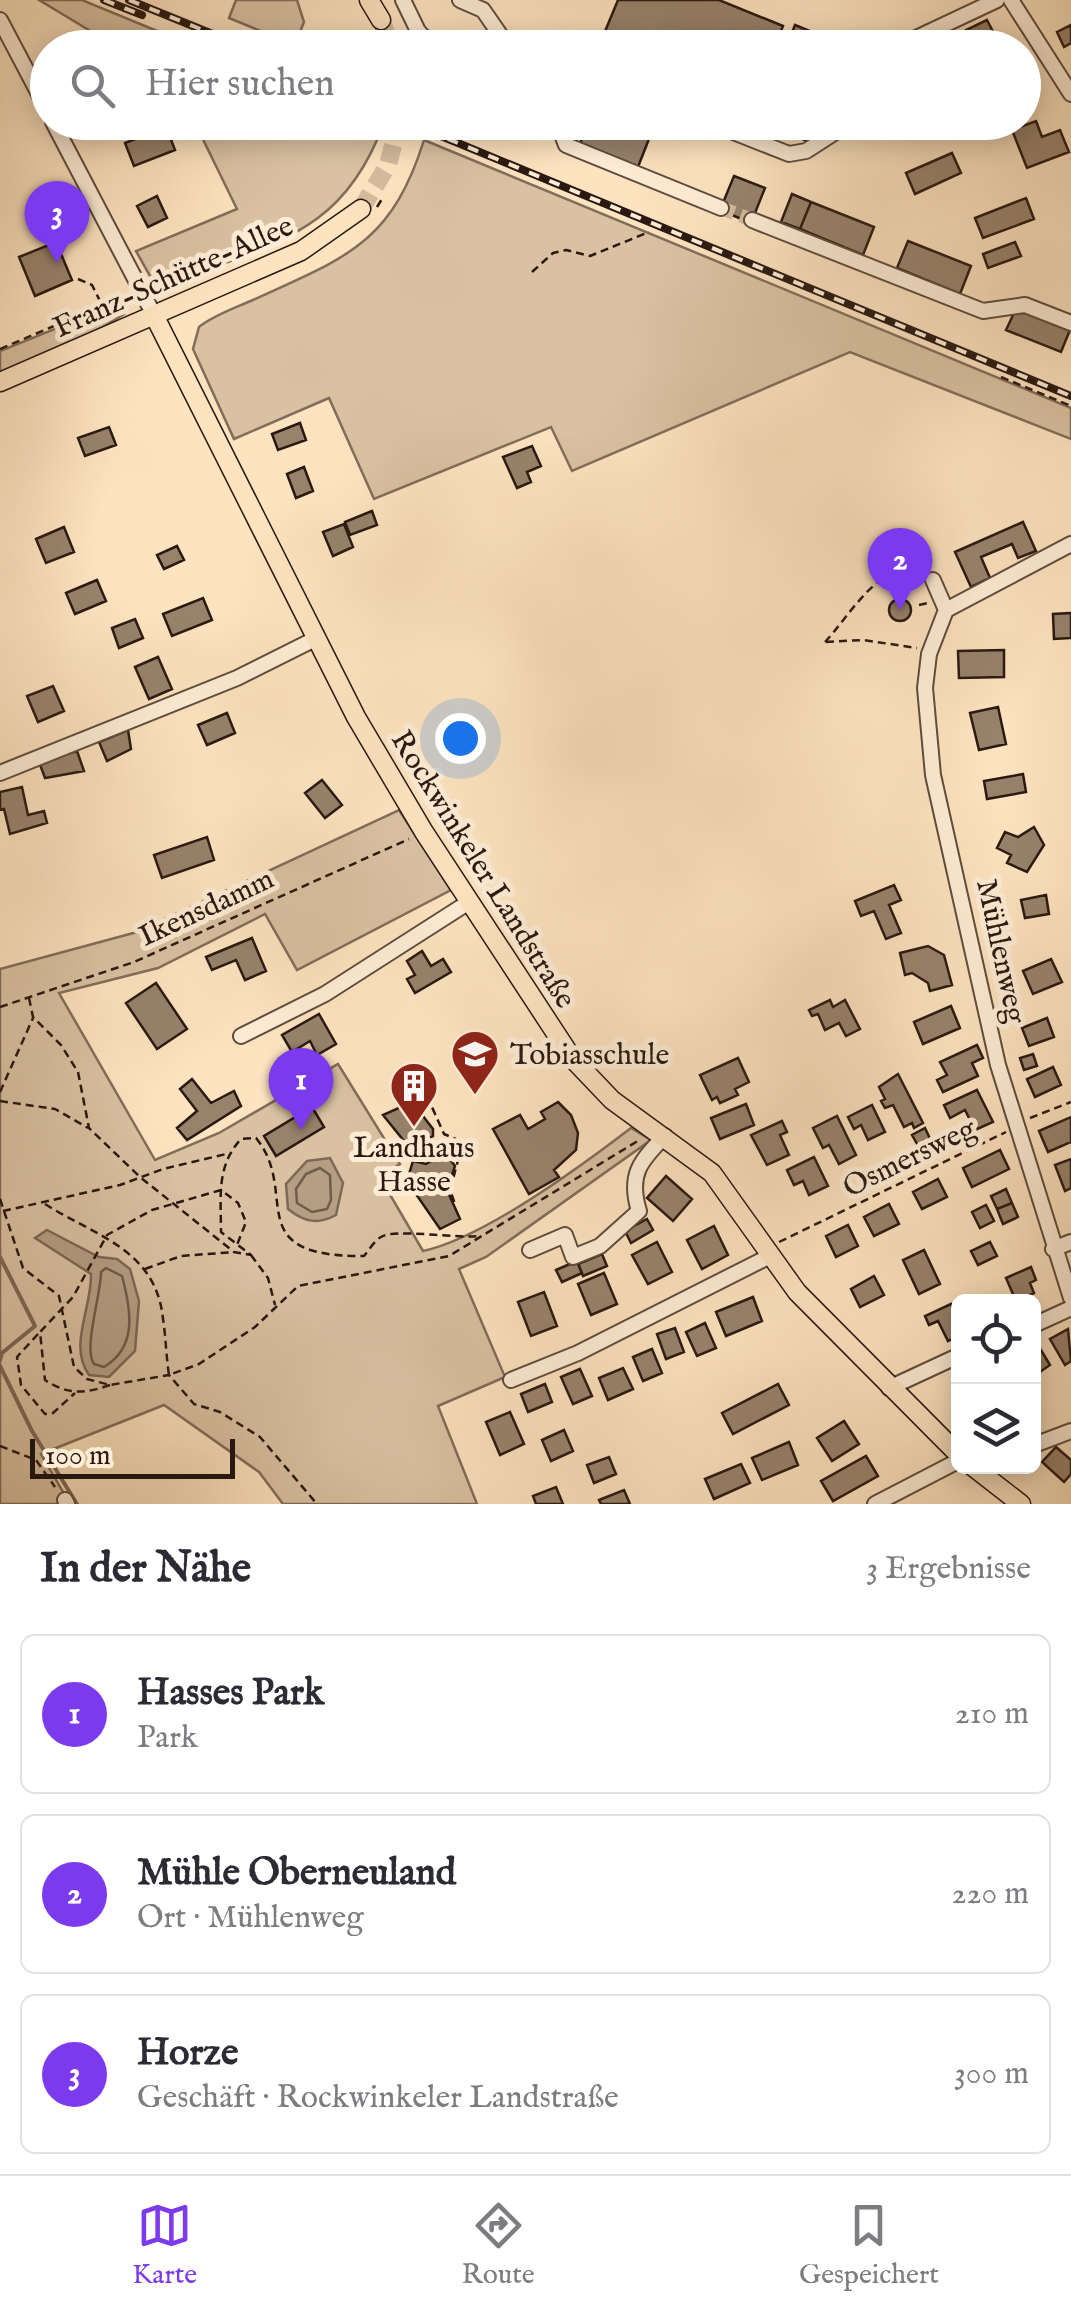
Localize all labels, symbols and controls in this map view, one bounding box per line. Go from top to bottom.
search box [30,30,1041,140]
icon: search [65,58,120,113]
text: Hier suchen [145,61,335,109]
pin: 3 [24,180,90,263]
street label: Franz-Schütte-Allee [48,208,300,348]
pin: 2 [868,528,932,610]
your location [435,713,486,764]
street label: Rockwinkeler Landstraße [381,724,583,1016]
street label: Ikensdamm [133,861,280,957]
street label: Mühlenweg [966,876,1034,1028]
school or university icon: Tobiasschule [449,1028,501,1096]
place label: Tobiasschule [510,1037,669,1075]
pin: 1 [268,1048,334,1130]
building icon: Landhaus Hasse [388,1060,440,1128]
street label: Osmersweg [837,1110,983,1207]
place label: Landhaus Hasse [353,1130,475,1202]
map controls [951,1294,1041,1474]
button: locate [951,1294,1041,1384]
button: layers [951,1384,1041,1474]
scale bar [30,1434,235,1478]
text: 100 m [45,1439,111,1474]
text: In der Nähe [40,1543,251,1596]
text: 3 Ergebnisse [866,1549,1031,1590]
text: Hasses Park [137,1670,324,1718]
text: 1 [69,1694,80,1735]
text: 210 m [955,1694,1029,1735]
text: Park [137,1718,198,1759]
text: Mühle Oberneuland [137,1850,456,1898]
text: 2 [67,1874,82,1915]
text: 220 m [952,1874,1029,1915]
text: Ort · Mühlenweg [137,1898,364,1939]
text: Horze [137,2030,238,2078]
text: 3 [69,2054,80,2095]
text: 300 m [954,2054,1029,2095]
text: Geschäft · Rockwinkeler Landstraße [137,2078,619,2119]
tab: Karte [132,2198,197,2293]
tab: Route [461,2198,535,2293]
tab: Gespeichert [799,2198,939,2293]

